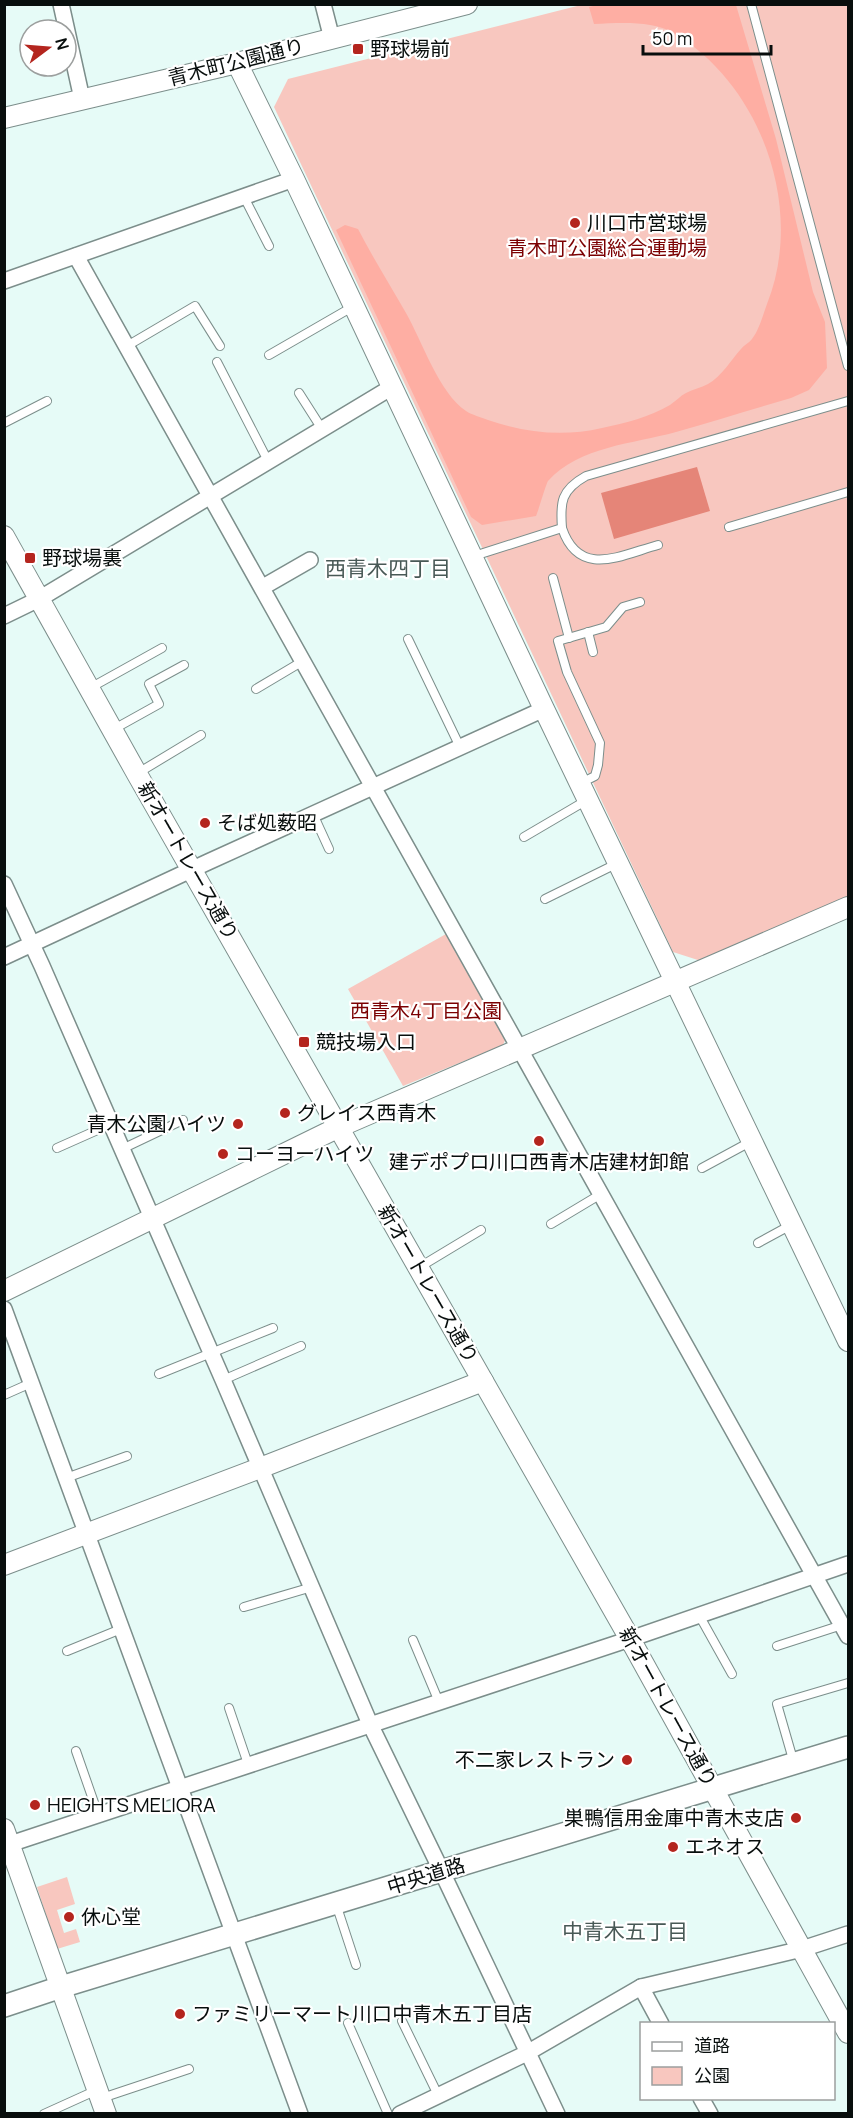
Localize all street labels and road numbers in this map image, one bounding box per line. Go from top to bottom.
street label: 青木町公園通り [165,31,307,92]
street label: 新オートレース通り [132,776,245,945]
street label: 新オートレース通り [372,1199,485,1368]
street label: 新オートレース通り [613,1622,724,1792]
street label: 中央道路 [384,1851,468,1900]

